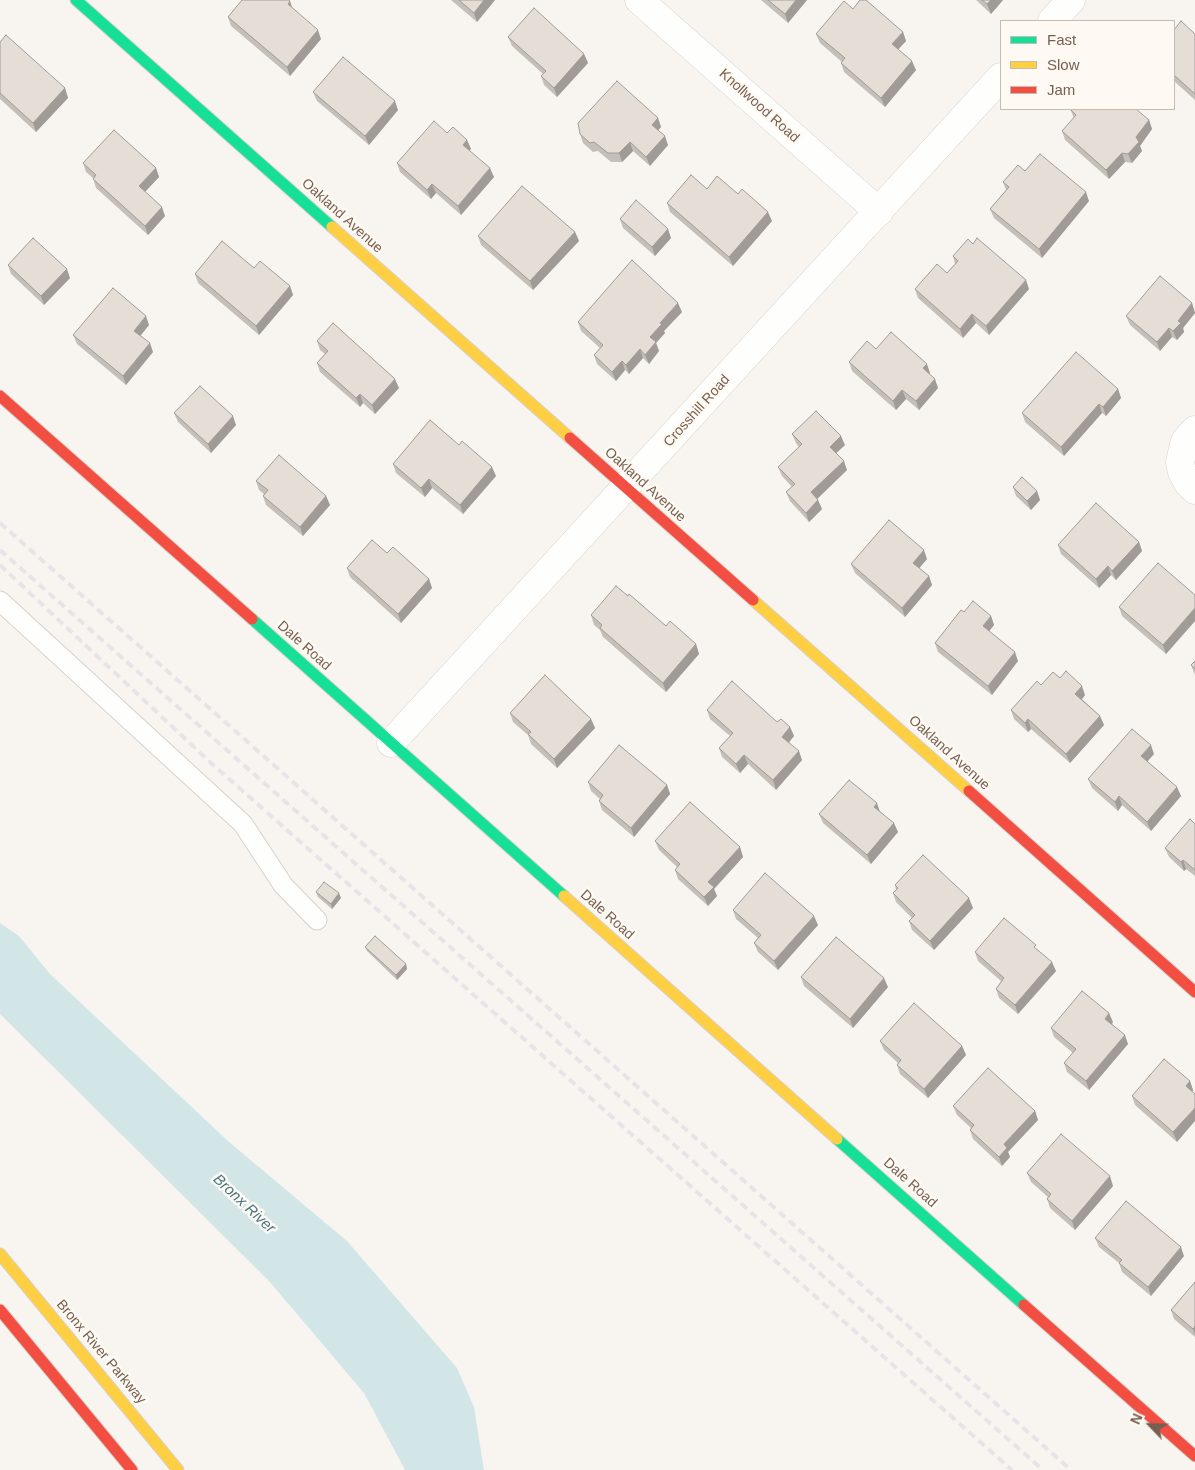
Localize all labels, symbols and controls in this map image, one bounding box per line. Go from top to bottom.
legend [1000,20,1175,110]
text: Fast [1047,31,1076,48]
text: Slow [1047,56,1080,73]
street label: Knollwood Road [715,66,803,146]
text: Jam [1047,81,1075,98]
street label: Oakland Avenue [298,175,386,257]
street label: Crosshill Road [660,372,734,450]
street label: Oakland Avenue [601,444,689,526]
street label: Dale Road [274,618,334,674]
street label: Oakland Avenue [905,712,993,794]
street label: Dale Road [577,887,637,943]
street label: Dale Road [880,1155,940,1211]
water label: Bronx River [209,1171,279,1237]
street label: Bronx River Parkway [53,1297,149,1407]
north arrow [1125,1400,1175,1450]
text: N [1127,1411,1146,1427]

